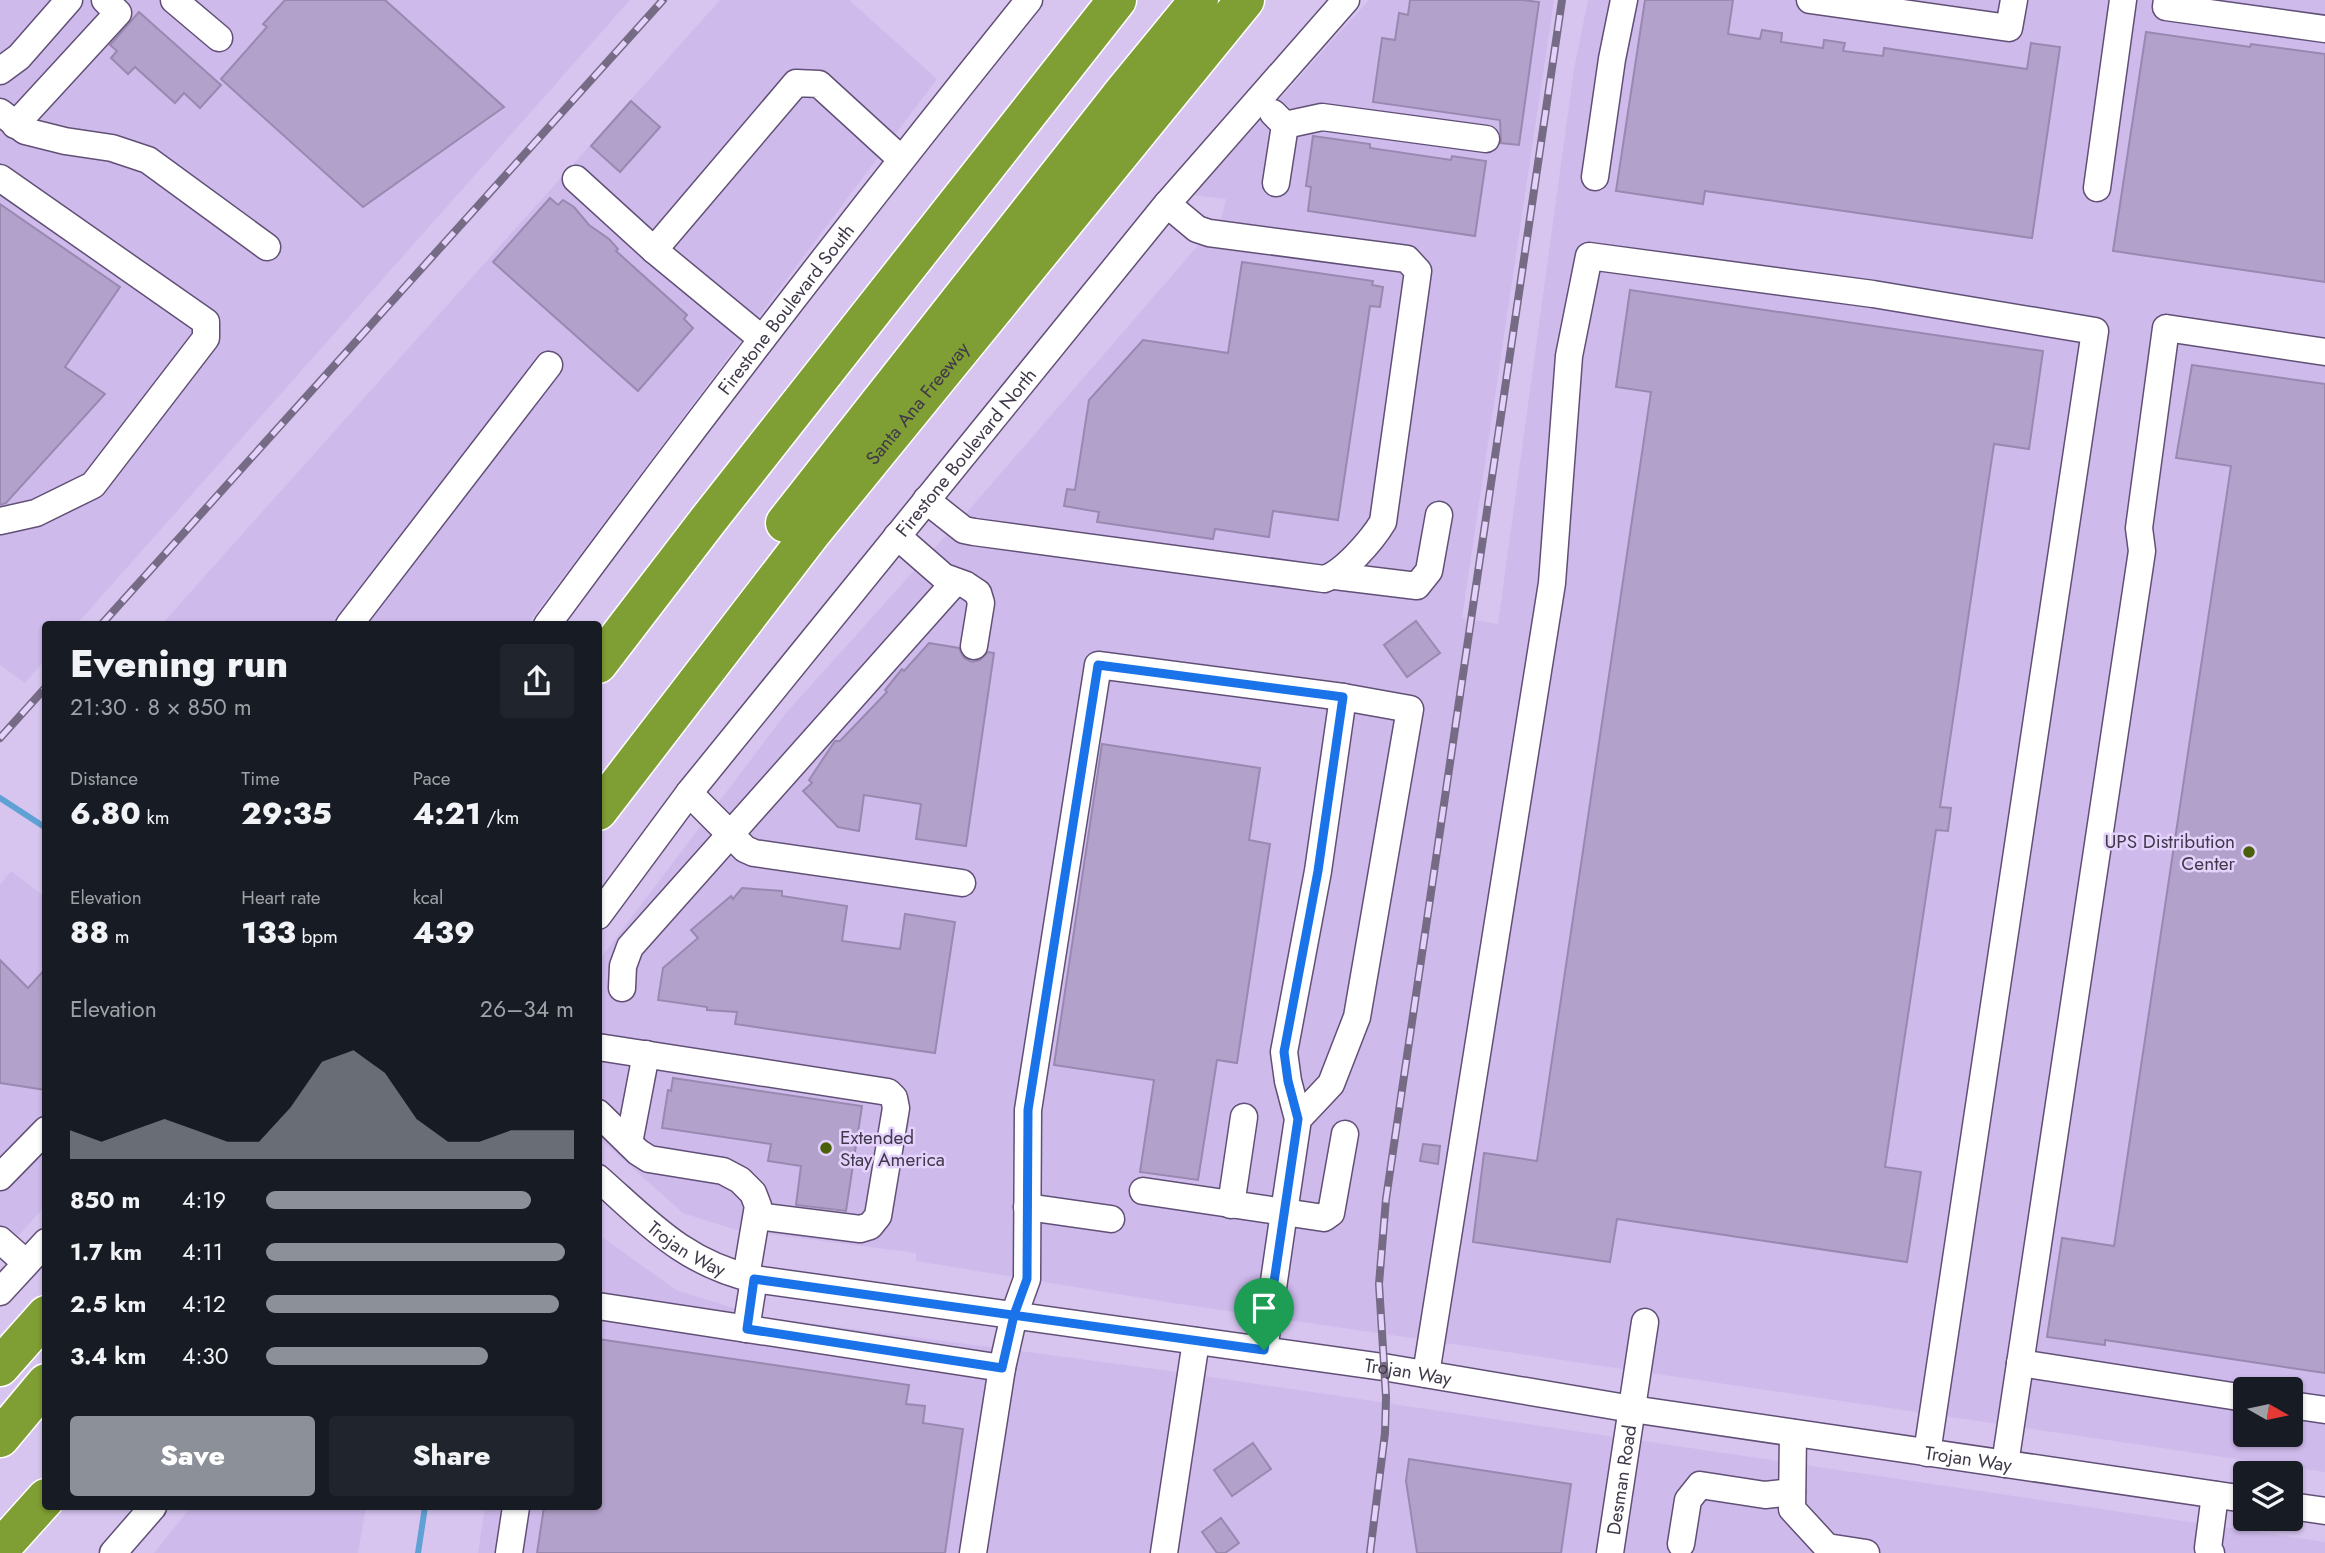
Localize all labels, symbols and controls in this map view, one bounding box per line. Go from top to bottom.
street label: Firestone Boulevard South [711,218,861,400]
street label: Santa Ana Freeway [859,336,976,471]
street label: Firestone Boulevard North [889,362,1043,543]
text: Evening run [70,636,288,691]
button: share [500,644,574,718]
text: 21:30 · 8 × 850 m [70,690,252,724]
text: Distance [70,765,138,792]
text: Time [241,765,280,792]
text: Pace [413,765,451,792]
text: 6.80 [70,792,141,835]
text: 29:35 [241,792,332,835]
text: 4:21 [413,792,481,835]
text: km [141,804,170,831]
text: /km [481,804,519,831]
place label: UPS Distribution Center [2104,828,2235,877]
marker: UPS Distribution Center [2241,844,2257,860]
text: Elevation [70,884,142,911]
text: Heart rate [241,884,321,911]
text: kcal [413,884,443,911]
text: 88 [70,911,109,954]
text: 133 [241,911,296,954]
text: 439 [413,911,475,954]
text: m [109,923,130,950]
text: bpm [296,923,338,950]
text: Elevation [70,992,157,1026]
text: 26–34 m [480,992,574,1026]
place label: Extended Stay America [840,1124,945,1173]
marker: Extended Stay America [818,1140,834,1156]
text: 850 m [70,1183,140,1217]
text: 4:19 [182,1183,226,1217]
street label: Trojan Way [641,1215,730,1284]
text: 1.7 km [70,1235,142,1269]
text: 4:11 [182,1235,223,1269]
pin [1234,1278,1294,1350]
text: 2.5 km [70,1287,146,1321]
text: 4:12 [182,1287,226,1321]
icon: arrive [1245,1289,1283,1327]
text: 3.4 km [70,1339,146,1373]
text: 4:30 [182,1339,229,1373]
street label: Trojan Way [1363,1352,1454,1392]
north arrow [2233,1377,2303,1447]
map controls [2233,1377,2303,1531]
button: Save [70,1416,315,1496]
button: Share [329,1416,574,1496]
street label: Desman Road [1600,1423,1643,1537]
street label: Trojan Way [1923,1439,2014,1479]
button: layers [2233,1461,2303,1531]

